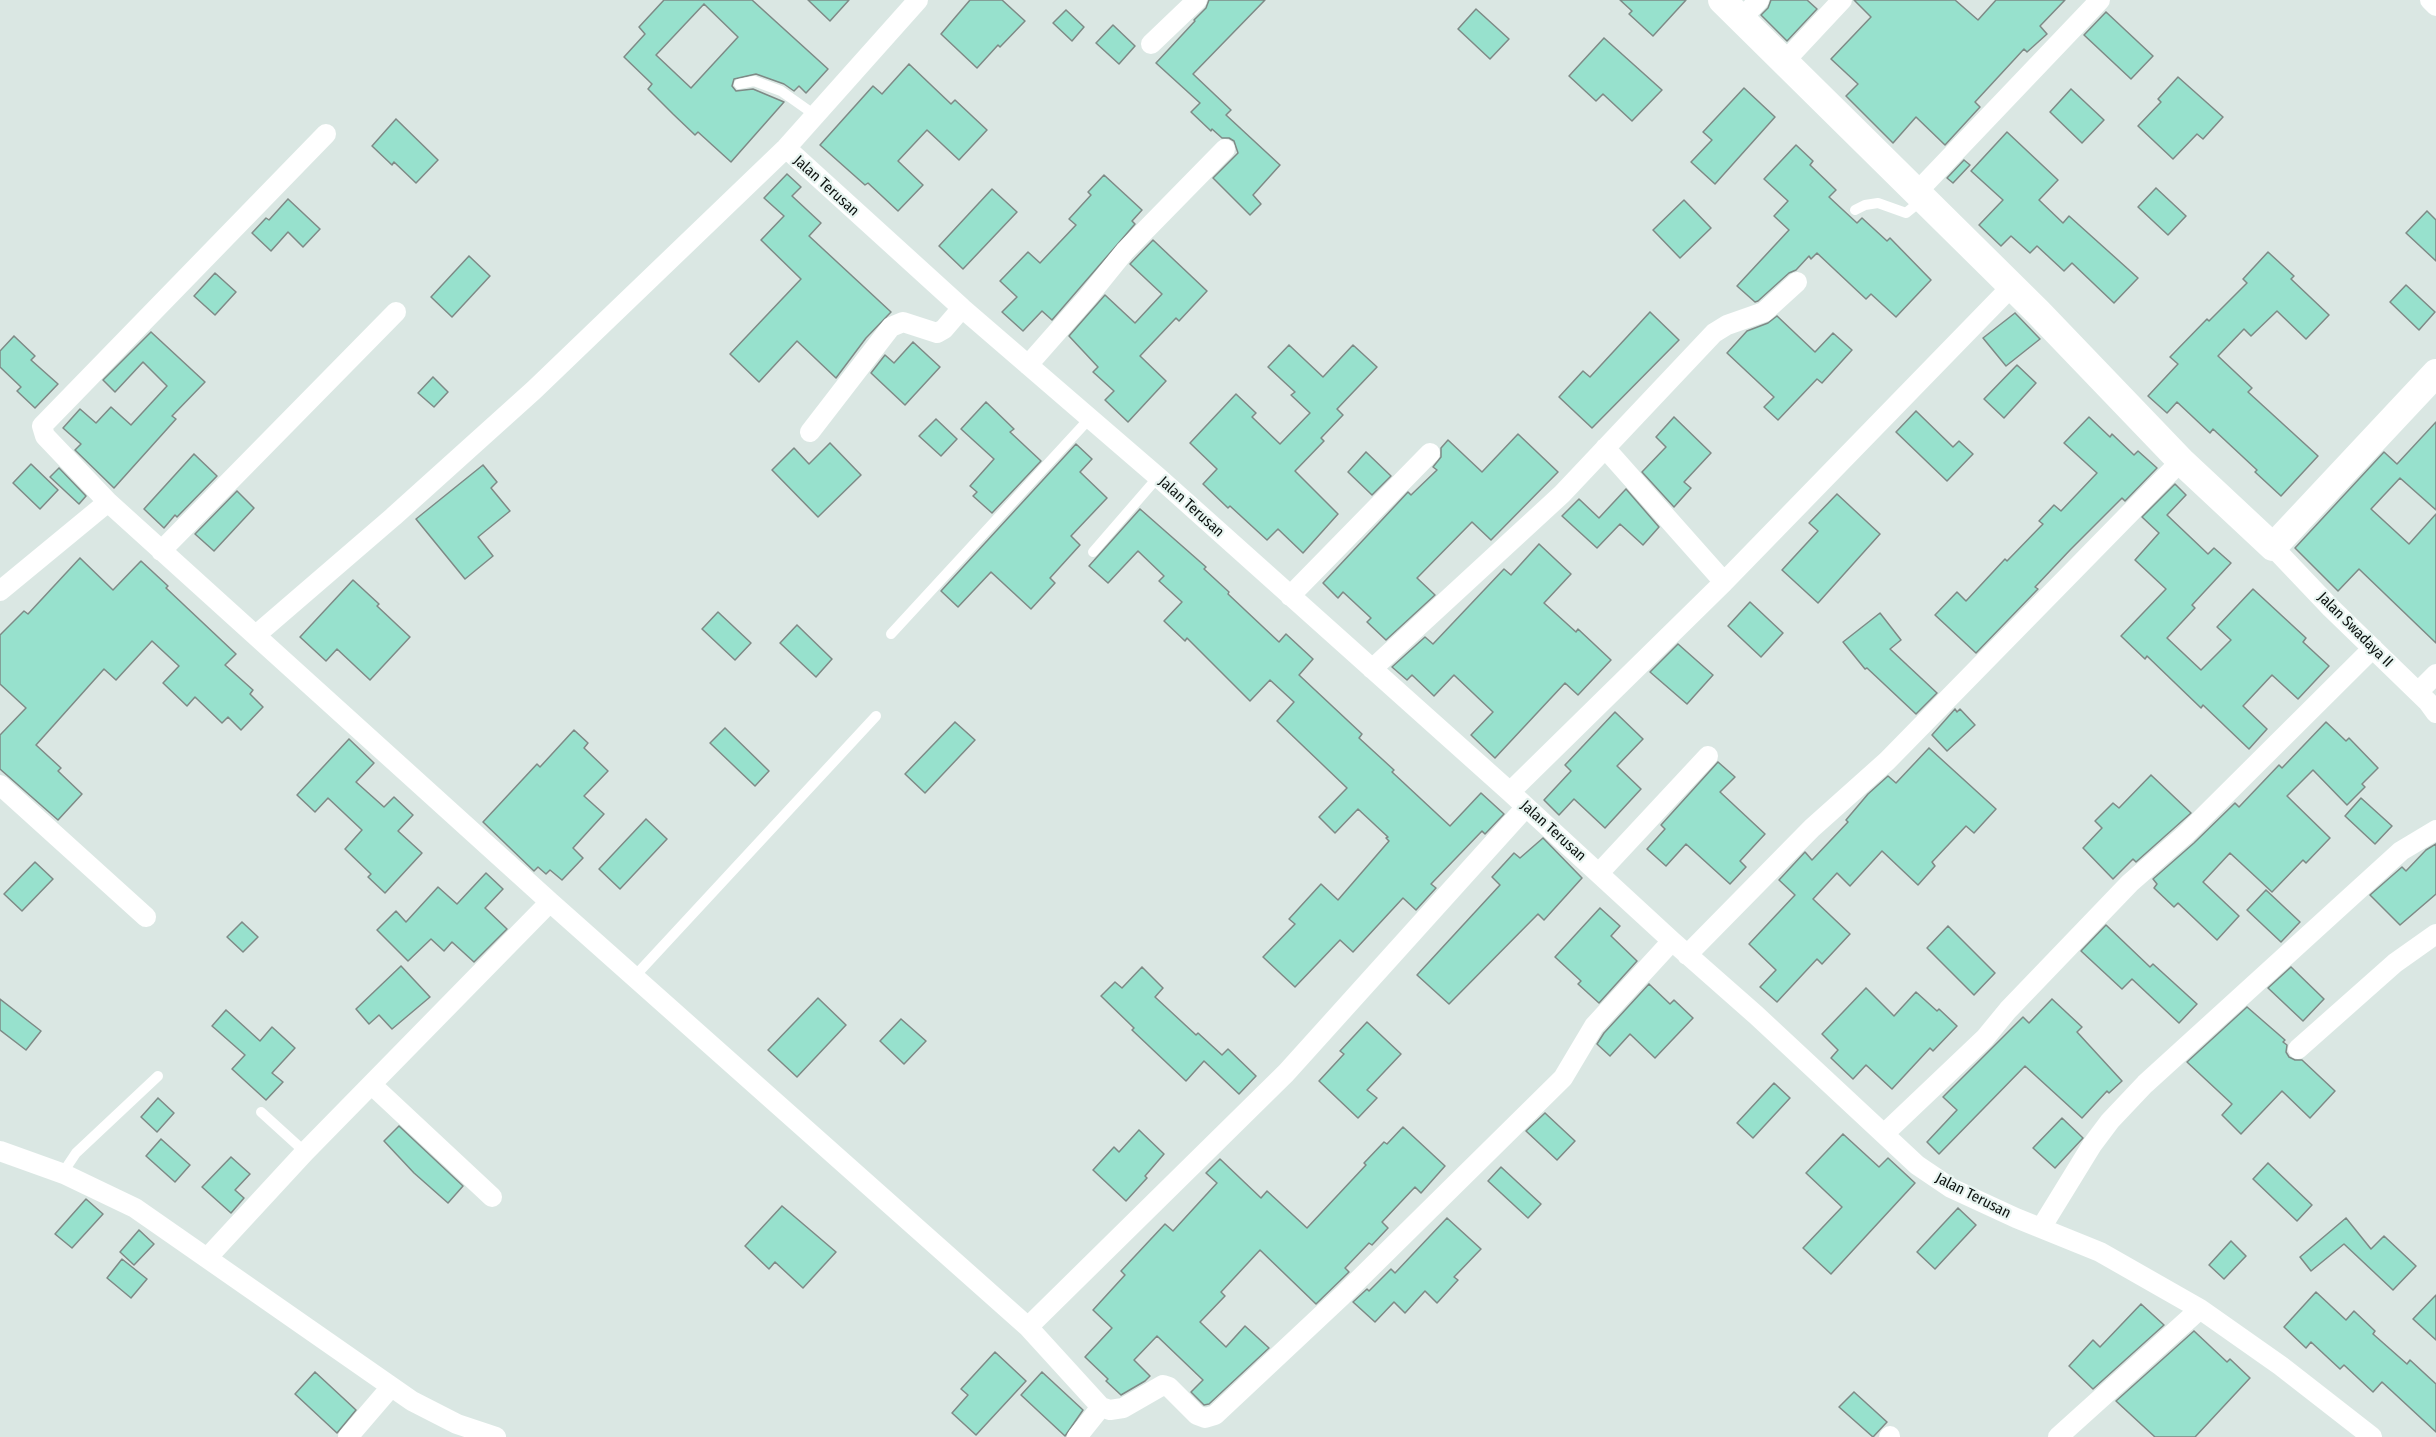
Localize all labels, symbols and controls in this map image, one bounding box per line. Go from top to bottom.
street label: Jalan Terusan [789,152,863,220]
street label: Jalan Terusan [1154,473,1228,541]
street label: Jalan Swadaya II [2314,589,2396,671]
street label: Jalan Terusan [1516,797,1590,865]
street label: Jalan Terusan [1932,1169,2014,1223]

